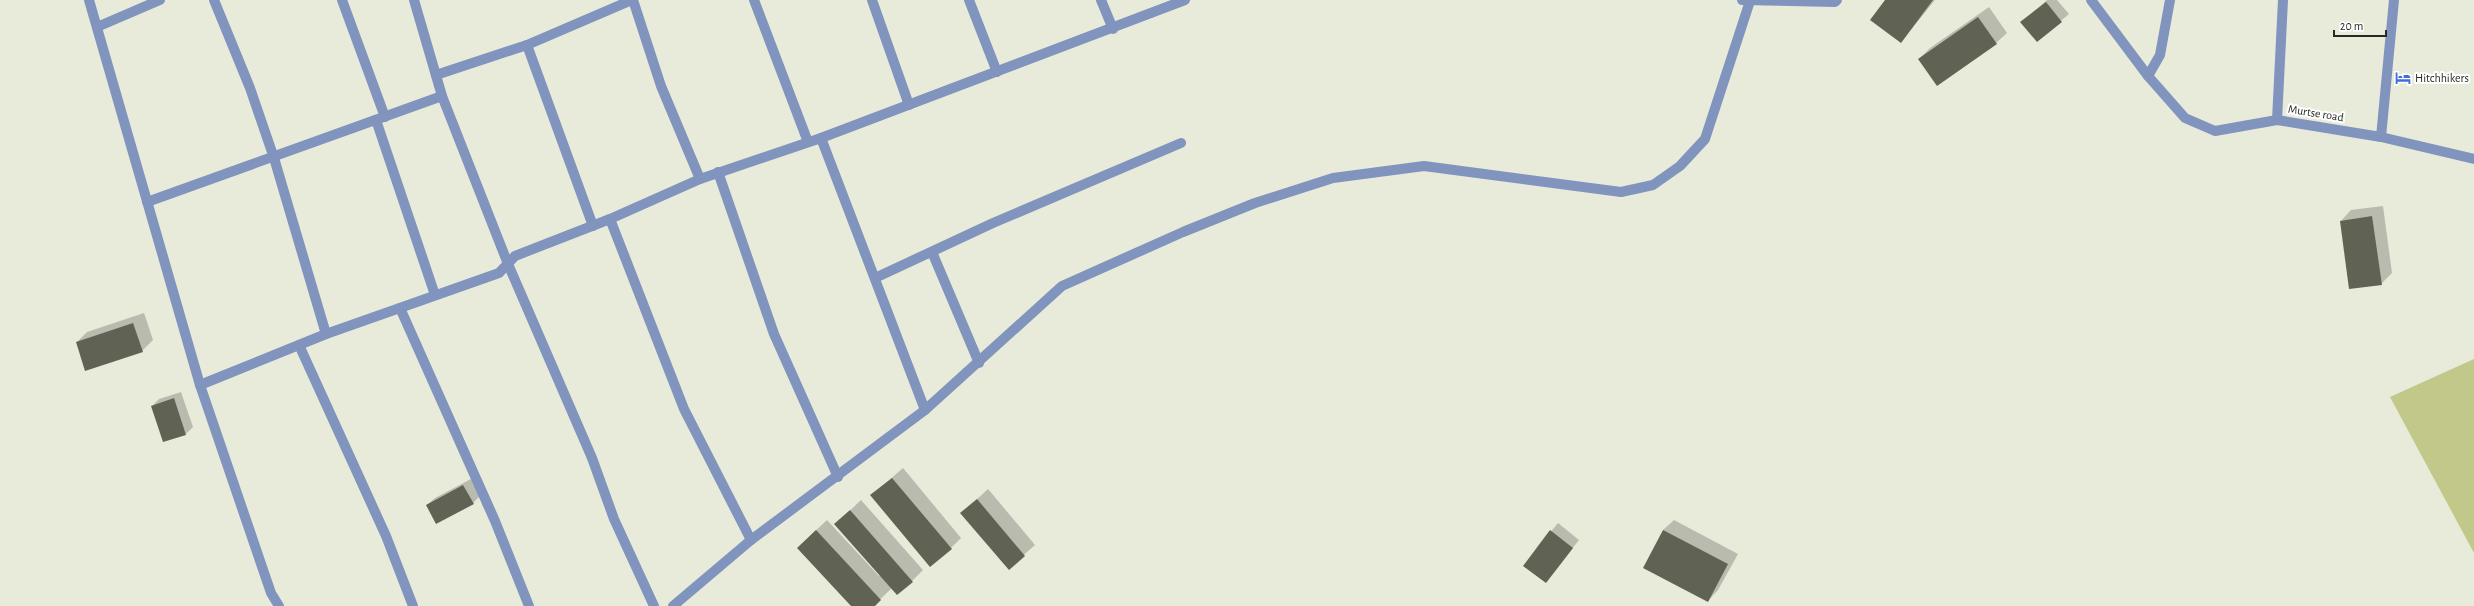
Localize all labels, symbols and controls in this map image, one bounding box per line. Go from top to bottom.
scale bar [2334,12,2386,38]
text: 20 m [2340,20,2363,32]
hotel icon: Hitchhikers [2394,69,2412,87]
place label: Hitchhikers [2415,72,2469,84]
street label: Murtse road [2287,103,2345,123]

